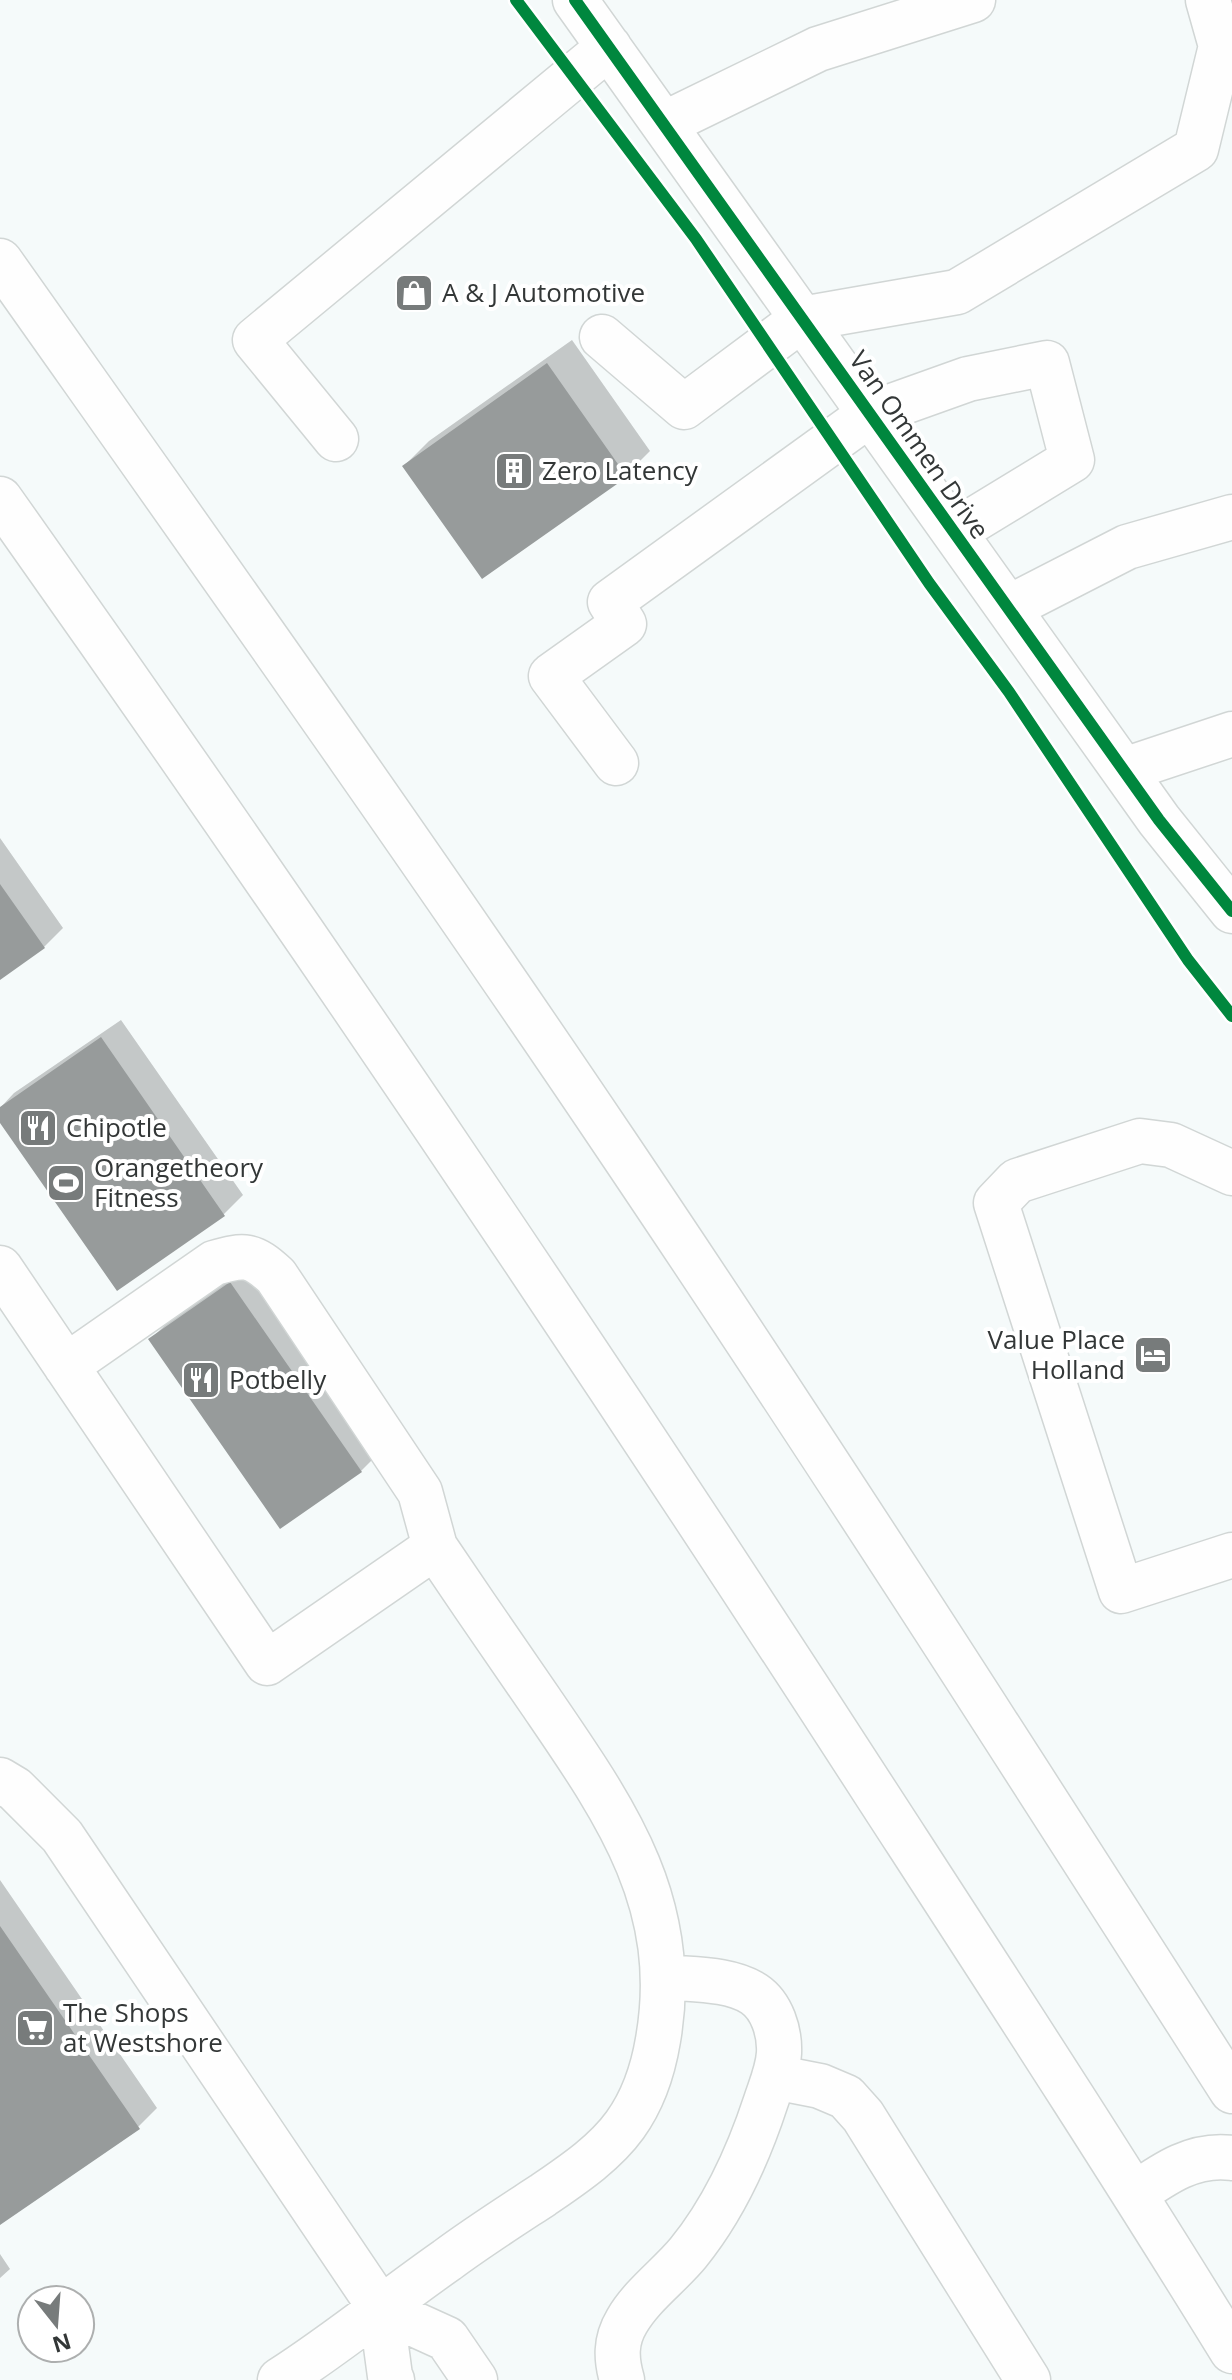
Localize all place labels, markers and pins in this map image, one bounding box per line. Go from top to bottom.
shop icon: A & J Automotive [393,272,435,314]
place label: A & J Automotive [442,274,645,310]
building icon: Zero Latency [493,450,535,492]
place label: Zero Latency [542,452,699,488]
restaurant icon: Chipotle [17,1107,59,1149]
place label: Chipotle [66,1109,167,1145]
place label: Orangetheory Fitness [94,1149,264,1215]
sports icon: Orangetheory Fitness [45,1162,87,1204]
place label: Value Place Holland [987,1321,1125,1387]
hotel icon: Value Place Holland [1132,1334,1174,1376]
restaurant icon: Potbelly [180,1359,222,1401]
place label: Potbelly [229,1361,327,1397]
place label: The Shops at Westshore [63,1994,223,2060]
supermarket icon: The Shops at Westshore [14,2007,56,2049]

